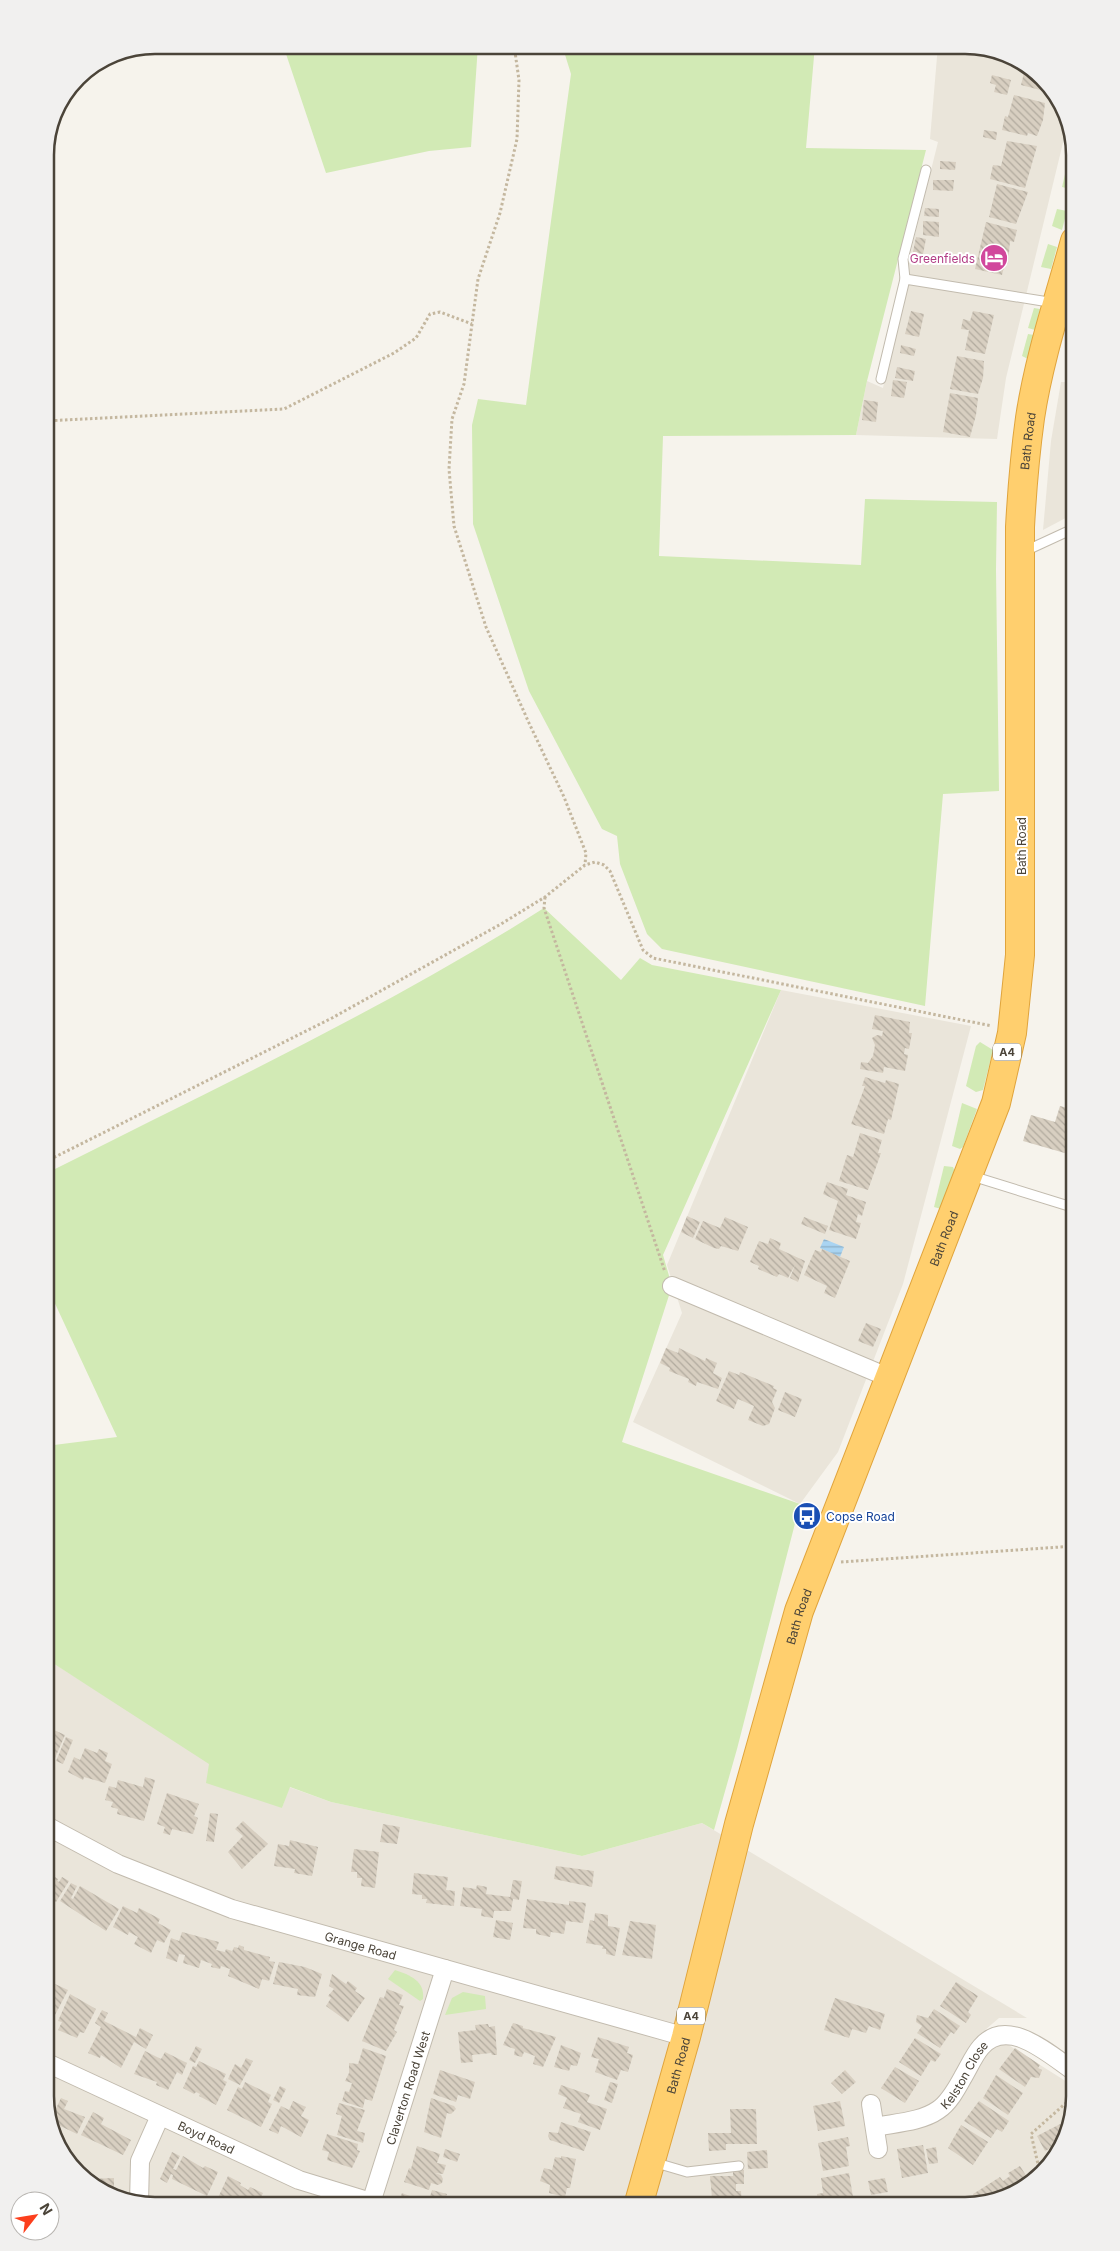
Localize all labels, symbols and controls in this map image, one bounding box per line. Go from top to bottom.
hotel icon: Greenfields [979,243,1009,273]
place label: Greenfields [910,251,975,266]
street label: Bath Road [1017,411,1038,470]
street label: Bath Road [1014,817,1029,875]
road number: A4 [993,1044,1021,1060]
street label: Bath Road [926,1209,961,1268]
bus stop icon: Copse Road [792,1501,822,1531]
place label: Copse Road [826,1509,895,1524]
street label: Bath Road [782,1586,815,1646]
street label: Grange Road [323,1928,398,1963]
road number: A4 [677,2008,705,2024]
street label: Claverton Road West [382,2029,433,2147]
street label: Bath Road [663,2036,693,2096]
street label: Kelston Close [937,2037,991,2112]
street label: Boyd Road [176,2117,237,2157]
north arrow [10,2191,60,2241]
text: N [37,2200,57,2218]

